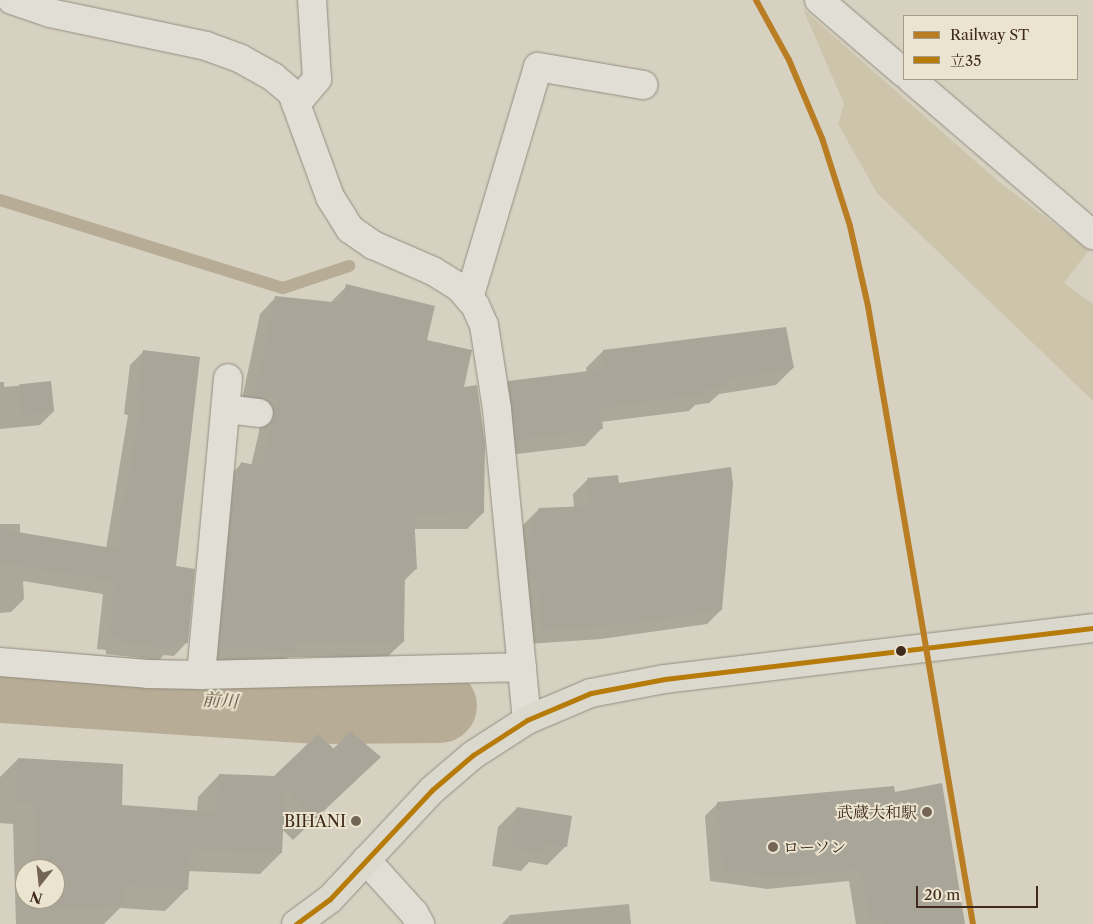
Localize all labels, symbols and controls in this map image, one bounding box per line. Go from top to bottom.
legend [903,15,1078,80]
text: Railway ST [950,25,1029,44]
text: 立35 [950,51,981,70]
unlabelled marker [896,646,906,656]
water label: 前川 [201,689,239,713]
place label: 武蔵大和駅 [837,802,917,822]
marker: 武蔵大和駅 [921,806,933,818]
place label: BIHANI [284,811,346,831]
marker: BIHANI [350,815,362,827]
place label: ローソン [783,837,847,857]
marker: ローソン [767,841,779,853]
north arrow [15,859,65,909]
scale bar [918,876,1040,908]
text: 20 m [924,885,960,904]
text: N [28,887,44,908]

